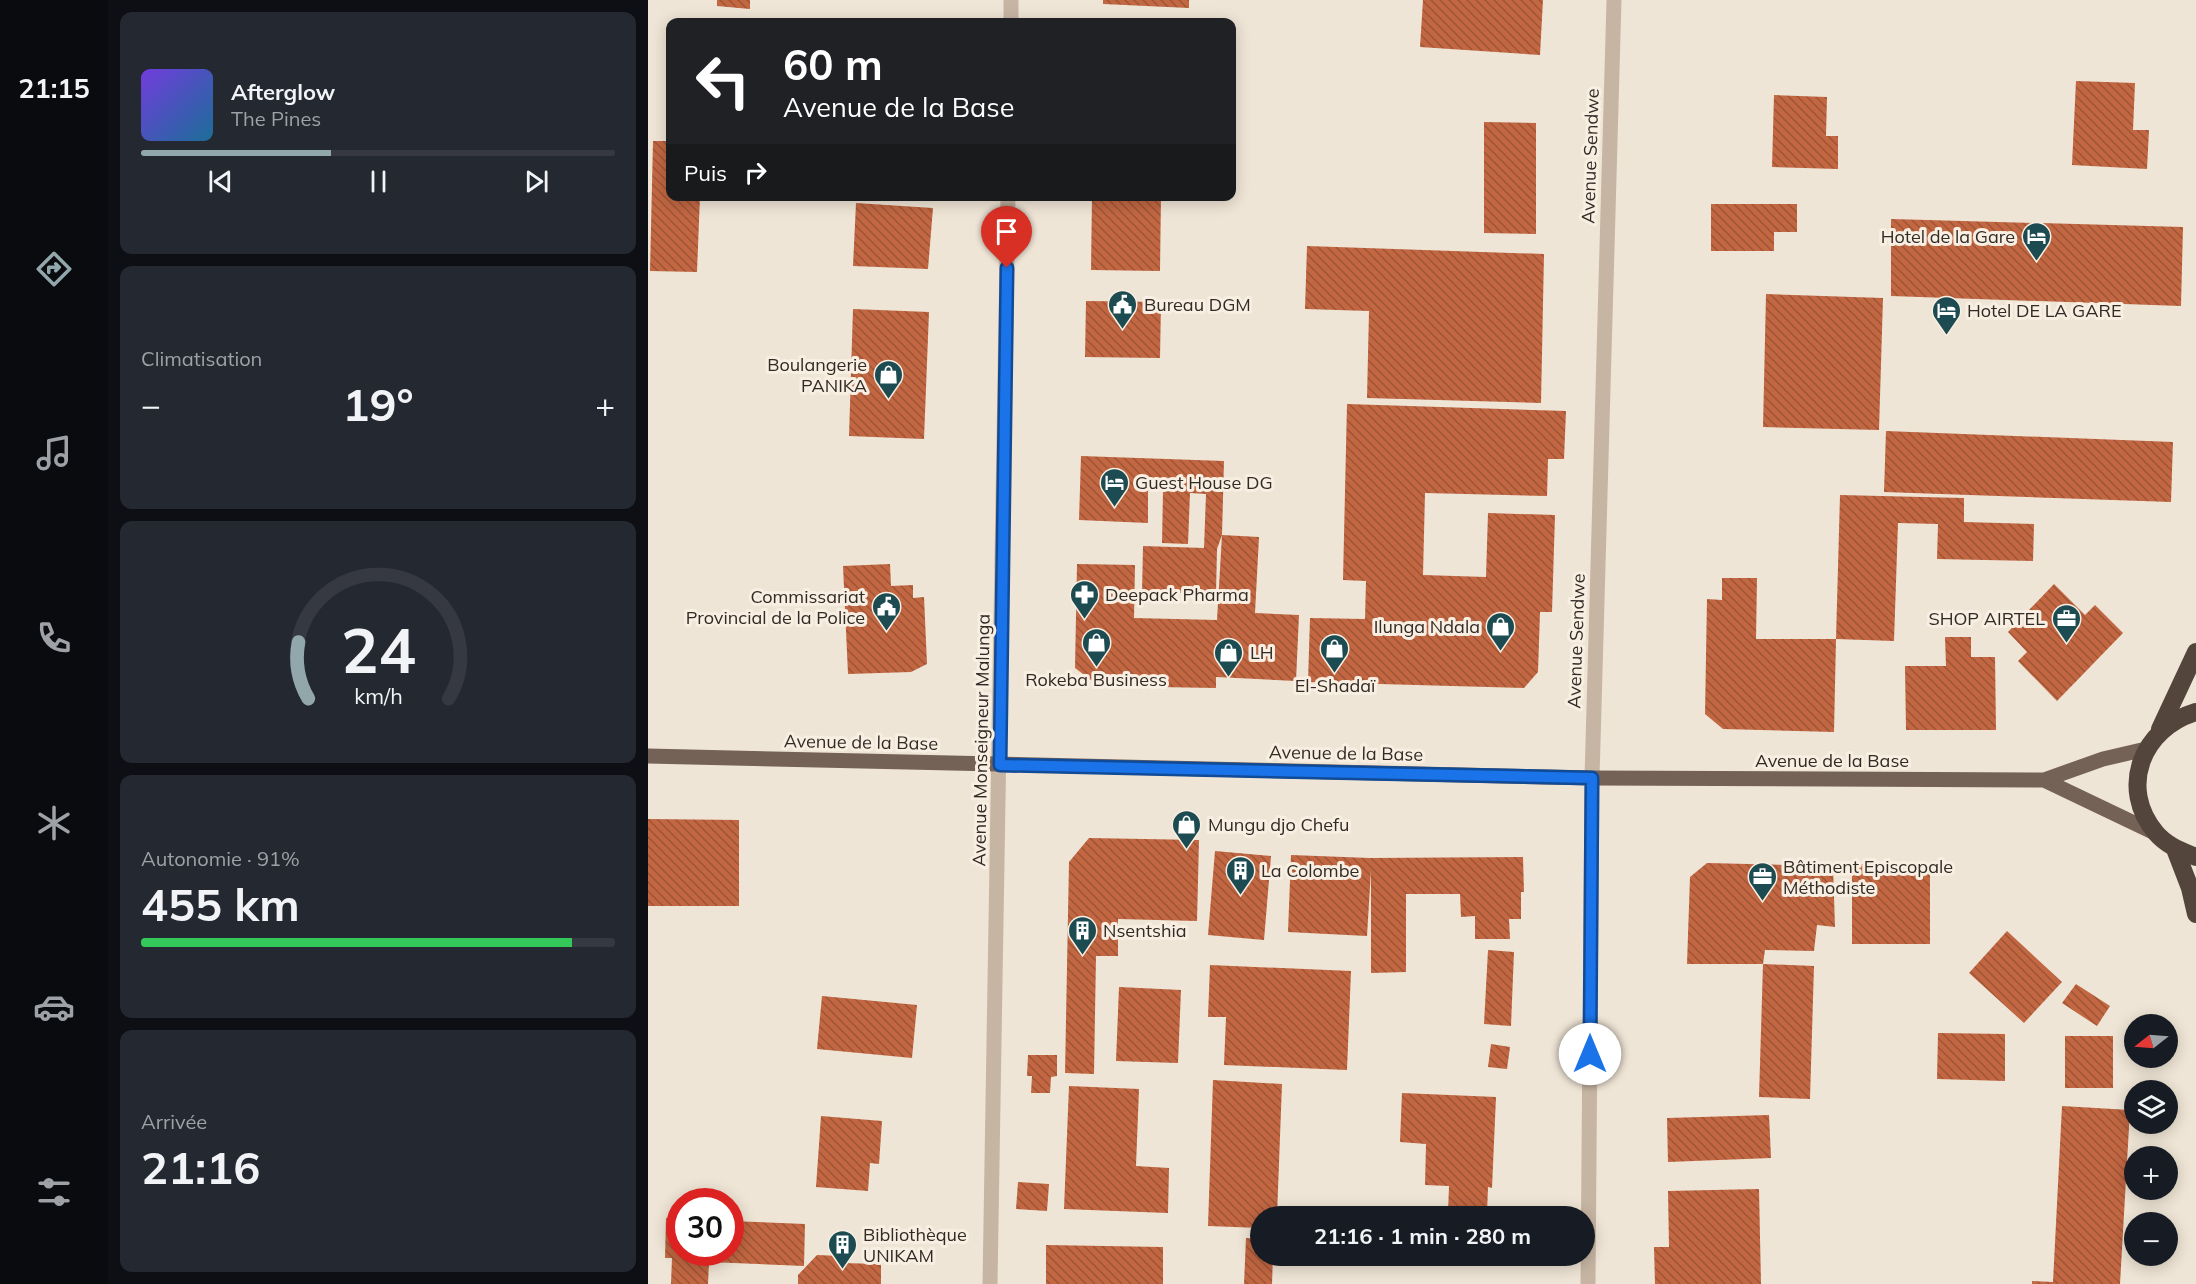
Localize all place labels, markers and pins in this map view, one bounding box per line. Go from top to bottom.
pin [981,206,1032,268]
hotel icon: Hotel de la Gare [2020,220,2052,262]
place label: Hotel de la Gare [1881,225,2015,248]
public building icon: Bureau DGM [1107,288,1139,330]
place label: Bureau DGM [1144,293,1251,316]
hotel icon: Hotel DE LA GARE [1930,294,1962,336]
place label: Hotel DE LA GARE [1967,299,2122,322]
place label: Boulangerie PANIKA [767,353,867,397]
shop icon: Boulangerie PANIKA [872,358,904,400]
hotel icon: Guest House DG [1098,466,1130,508]
place label: Guest House DG [1135,471,1273,494]
pharmacy icon: Deepack Pharma [1068,578,1100,620]
place label: Deepack Pharma [1105,583,1249,606]
place label: Commissariat Provincial de la Police [686,585,865,629]
public building icon: Commissariat Provincial de la Police [870,590,902,632]
office icon: SHOP AIRTEL [2050,602,2082,644]
place label: SHOP AIRTEL [1928,607,2045,630]
shop icon: Ilunga Ndala [1485,610,1517,652]
place label: Ilunga Ndala [1374,615,1480,638]
shop icon: Rokeba Business [1080,626,1112,668]
shop icon: El-Shadaï [1319,632,1351,674]
shop icon: LH [1213,636,1245,678]
place label: LH [1250,641,1274,664]
place label: Rokeba Business [1025,668,1167,691]
place label: El-Shadaï [1295,674,1376,697]
shop icon: Mungu djo Chefu [1171,808,1203,850]
place label: Mungu djo Chefu [1208,813,1350,836]
building icon: La Colombe [1224,854,1256,896]
place label: Bâtiment Episcopale Méthodiste [1783,855,1953,899]
place label: La Colombe [1261,859,1359,882]
office icon: Bâtiment Episcopale Méthodiste [1746,860,1778,902]
building icon: Nsentshia [1066,914,1098,956]
place label: Nsentshia [1103,919,1187,942]
place label: Bibliothèque UNIKAM [863,1223,967,1267]
building icon: Bibliothèque UNIKAM [826,1228,858,1270]

